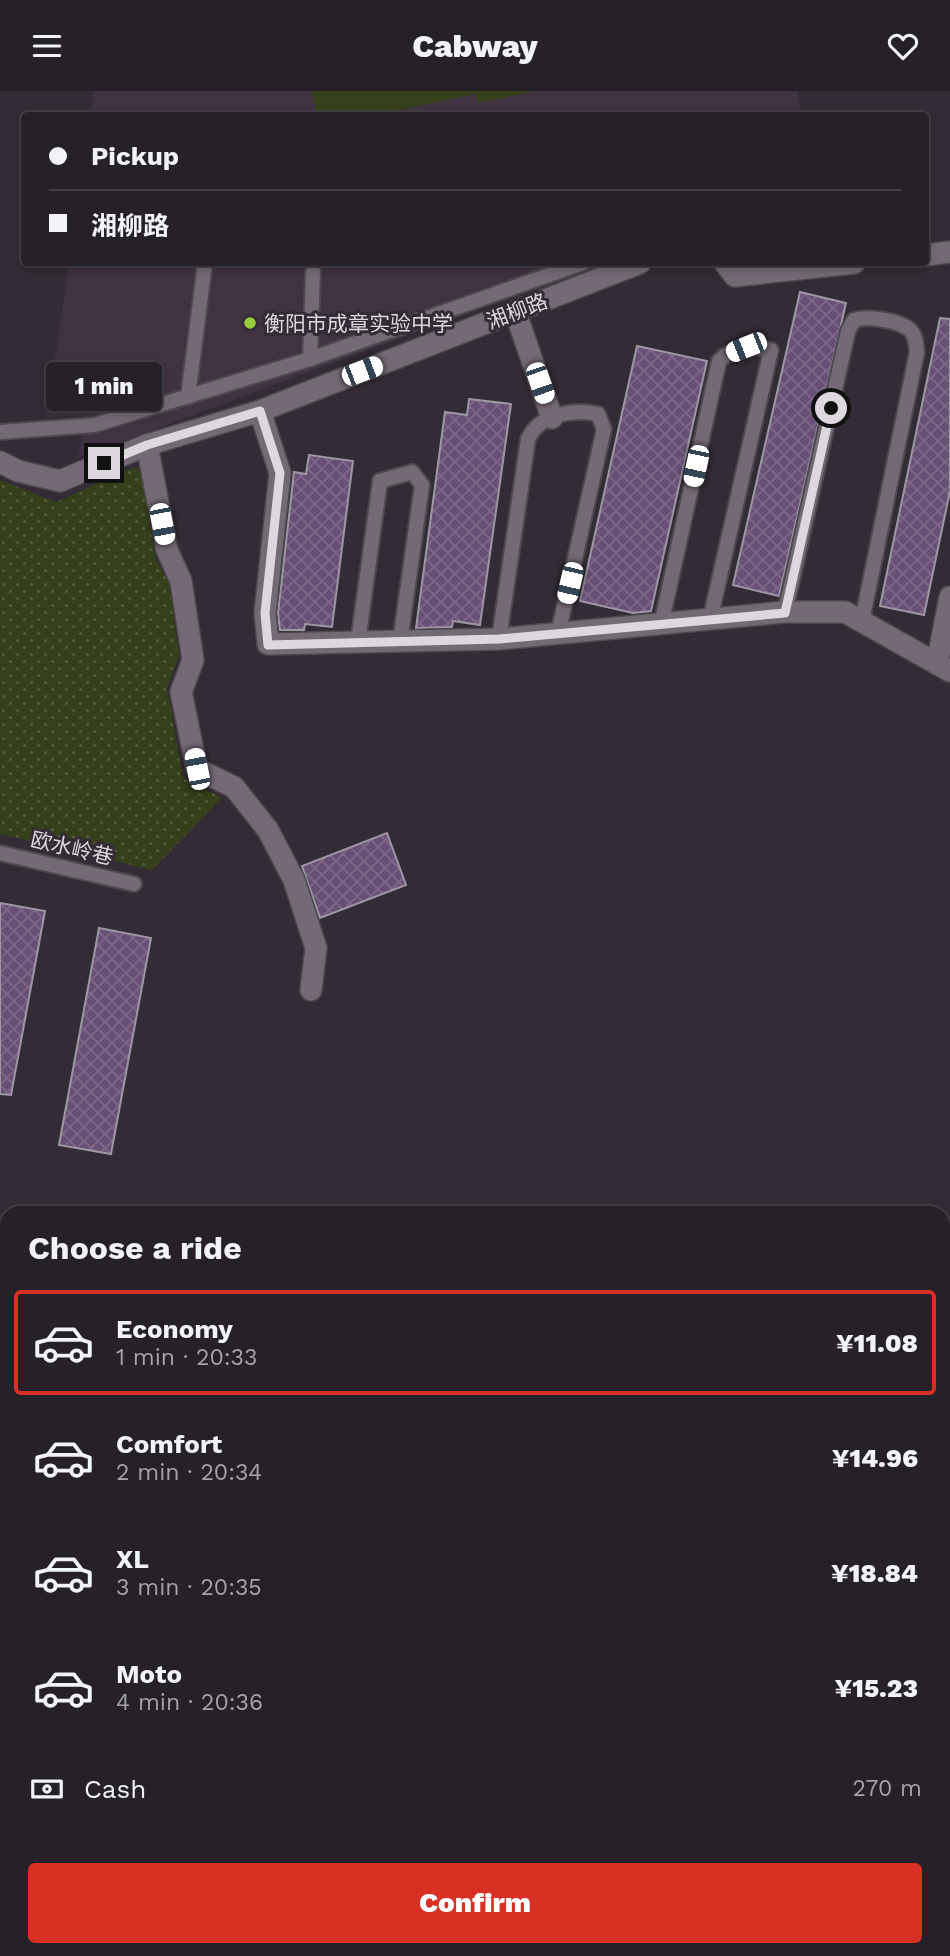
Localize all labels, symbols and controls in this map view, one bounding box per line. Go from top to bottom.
icon: menu [28,27,66,65]
text: Cabway [412,27,538,65]
icon: heart [884,27,922,65]
text: Pickup [91,141,179,171]
text: 湘柳路 [91,211,169,241]
street label: 湘柳路 [483,288,551,334]
place label: 衡阳市成章实验中学 [264,311,453,336]
marker: 衡阳市成章实验中学 [242,315,258,331]
car [723,329,770,365]
car [339,354,386,388]
car [524,360,557,406]
callout: 1 min [46,361,162,411]
text: 1 min [74,373,134,400]
route start [815,392,847,424]
car [682,443,711,489]
route end [88,447,120,479]
car [148,501,177,547]
car [556,560,585,606]
car [183,746,212,792]
street label: 欧水岭巷 [28,826,116,870]
text: Choose a ride [28,1229,242,1267]
icon: car [32,1311,95,1374]
text: Economy [116,1314,233,1344]
text: ¥11.08 [836,1328,918,1358]
text: 1 min · 20:33 [116,1344,257,1371]
icon: car [32,1426,95,1489]
text: Comfort [116,1429,222,1459]
text: ¥14.96 [832,1443,918,1473]
text: 2 min · 20:34 [116,1459,262,1486]
icon: car [32,1541,95,1604]
text: XL [116,1544,149,1574]
text: ¥18.84 [831,1558,918,1588]
text: 3 min · 20:35 [116,1574,262,1601]
icon: car [32,1656,95,1719]
text: Moto [116,1659,182,1689]
text: ¥15.23 [835,1673,918,1703]
text: 4 min · 20:36 [116,1689,263,1716]
icon: cash [28,1770,66,1808]
text: Cash [84,1774,146,1804]
text: 270 m [853,1775,922,1802]
button: Confirm [28,1863,922,1943]

